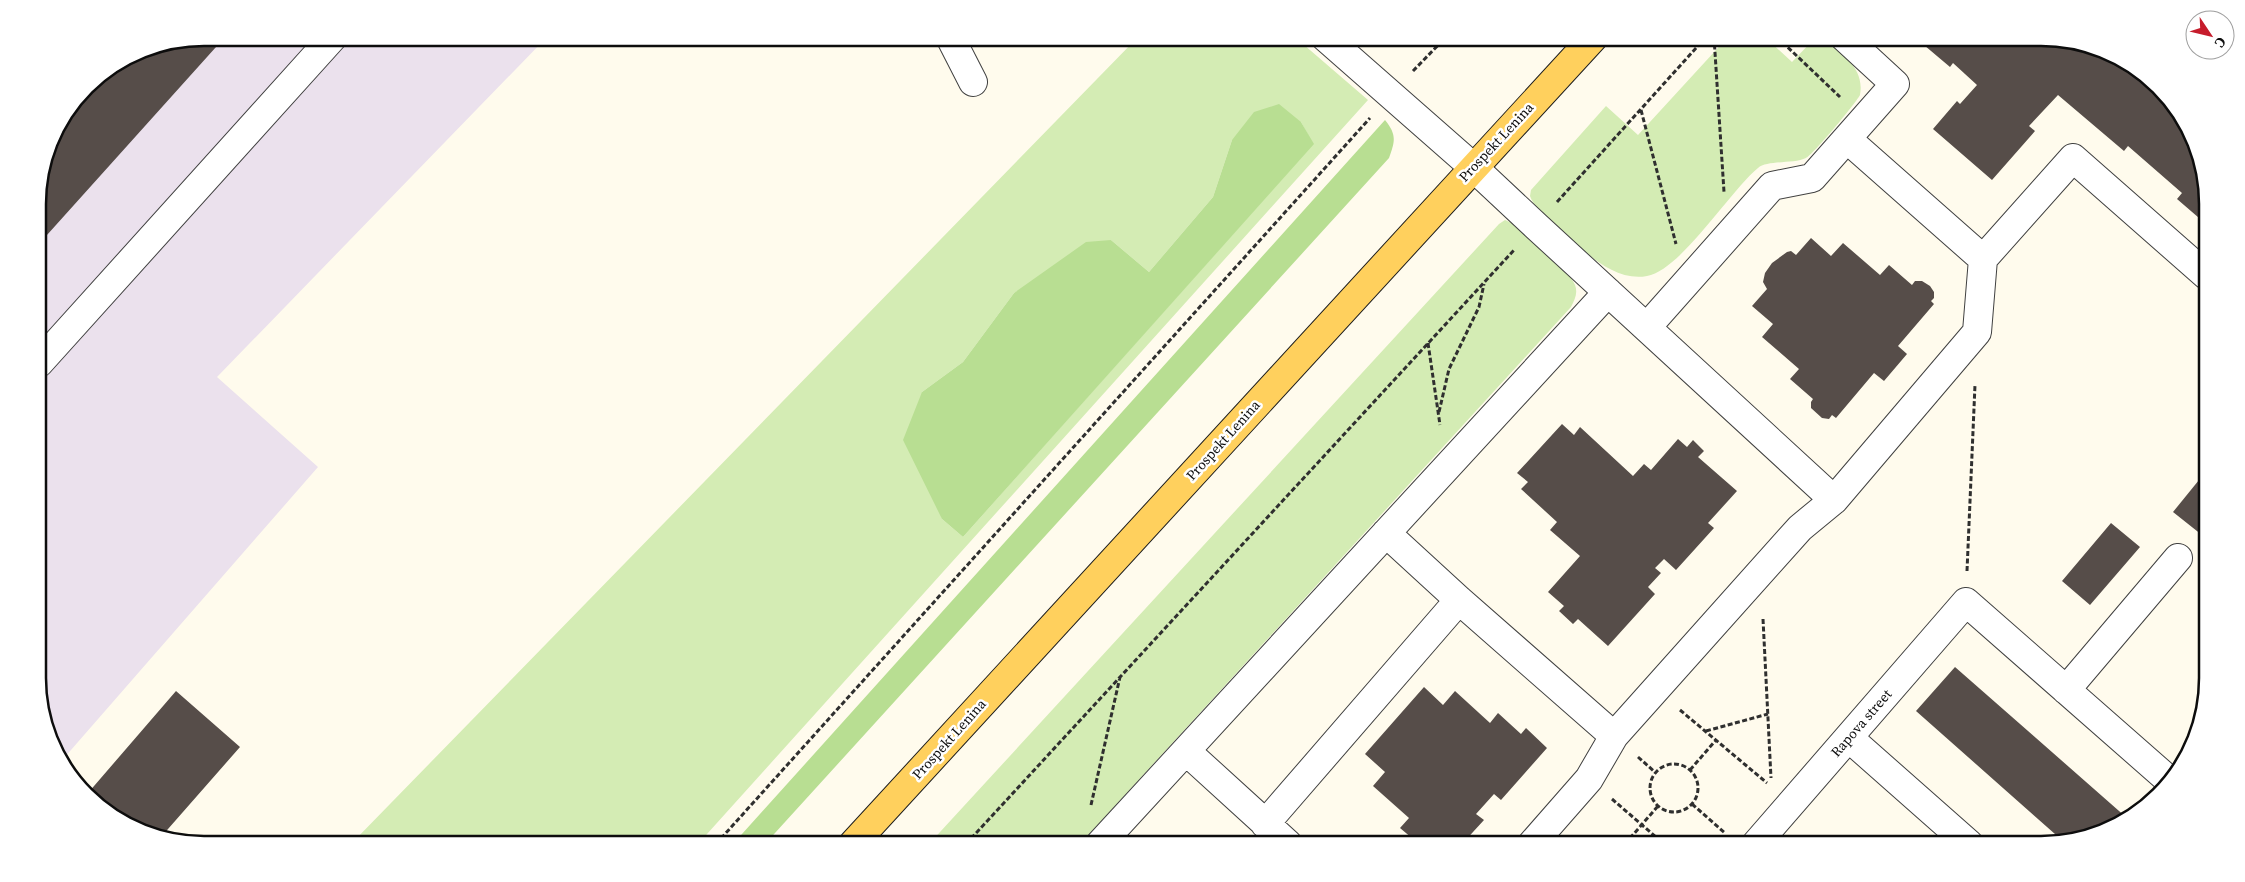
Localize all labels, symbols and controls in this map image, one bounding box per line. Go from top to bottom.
north arrow [2185,10,2235,60]
text: С [2210,33,2231,52]
street label: Prospekt Lenina [1454,97,1539,186]
street label: Prospekt Lenina [1181,395,1265,485]
street label: Rapova street [1826,684,1896,761]
street label: Prospekt Lenina [907,694,991,784]

